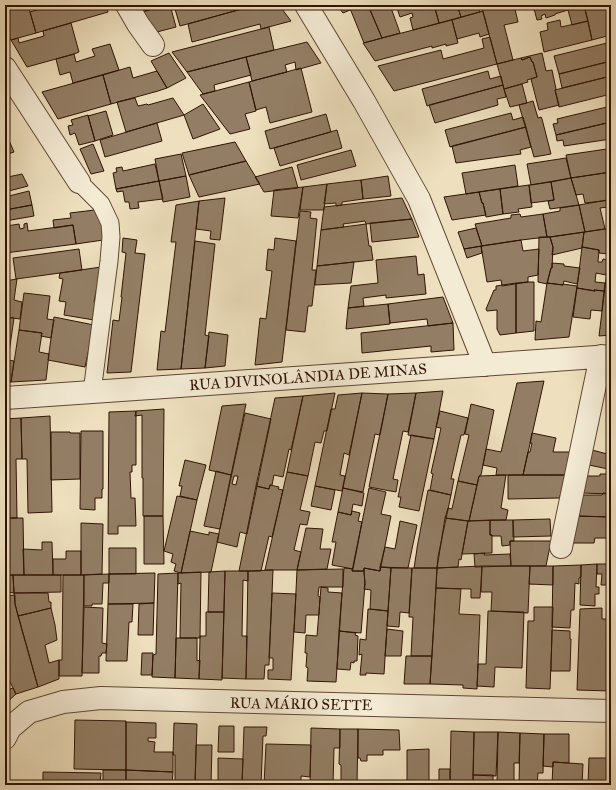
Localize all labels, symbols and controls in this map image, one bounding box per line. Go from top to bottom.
street label: RUA DIVINOLÂNDIA DE MINAS [189,360,427,394]
street label: RUA MÁRIO SETTE [230,693,373,714]

